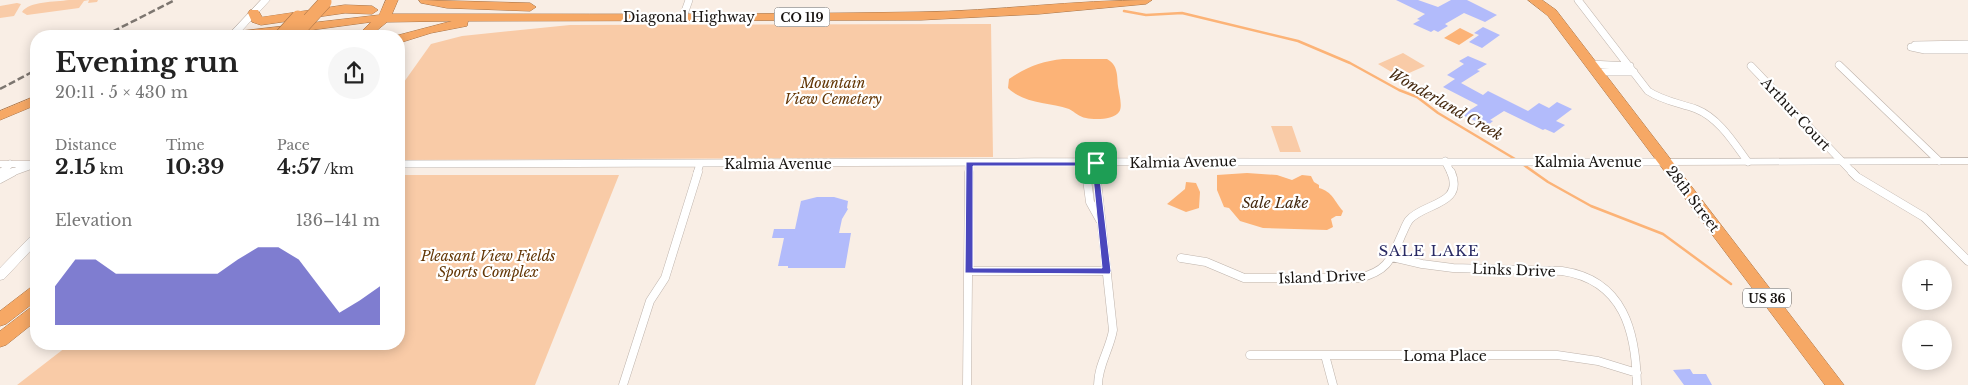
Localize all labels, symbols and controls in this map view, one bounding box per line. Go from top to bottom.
street label: Diagonal Highway [623,8,755,26]
road number: CO 119 [774,8,830,26]
text: Evening run [55,45,239,80]
button: share [328,47,380,99]
water label: Wonderland Creek [1386,64,1506,144]
street label: Arthur Court [1757,73,1835,155]
park label: Mountain View Cemetery [784,74,883,108]
text: 20:11 · 5 × 430 m [55,82,188,102]
text: Distance [55,136,117,154]
text: Time [166,136,205,154]
text: Pace [277,136,310,154]
pin [1075,142,1117,184]
icon: arrive [1082,149,1110,177]
street label: Kalmia Avenue [1129,152,1237,172]
street label: Kalmia Avenue [1534,153,1642,171]
text: 2.15 [55,154,96,180]
text: 10:39 [166,154,225,180]
text: 4:57 [277,154,320,180]
street label: Kalmia Avenue [724,155,832,173]
text: km [96,160,123,178]
text: /km [320,160,354,178]
street label: 28th Street [1662,162,1724,236]
water label: Sale Lake [1242,193,1309,212]
text: Elevation [55,210,132,230]
text: 136–141 m [296,210,380,230]
district label: SALE LAKE [1378,241,1480,260]
park label: Pleasant View Fields Sports Complex [420,247,555,281]
street label: Links Drive [1472,260,1556,280]
map controls [1902,260,1952,370]
button: + [1902,260,1952,310]
street label: Island Drive [1278,266,1366,288]
road number: US 36 [1743,288,1791,308]
button: − [1902,320,1952,370]
street label: Loma Place [1403,347,1487,365]

